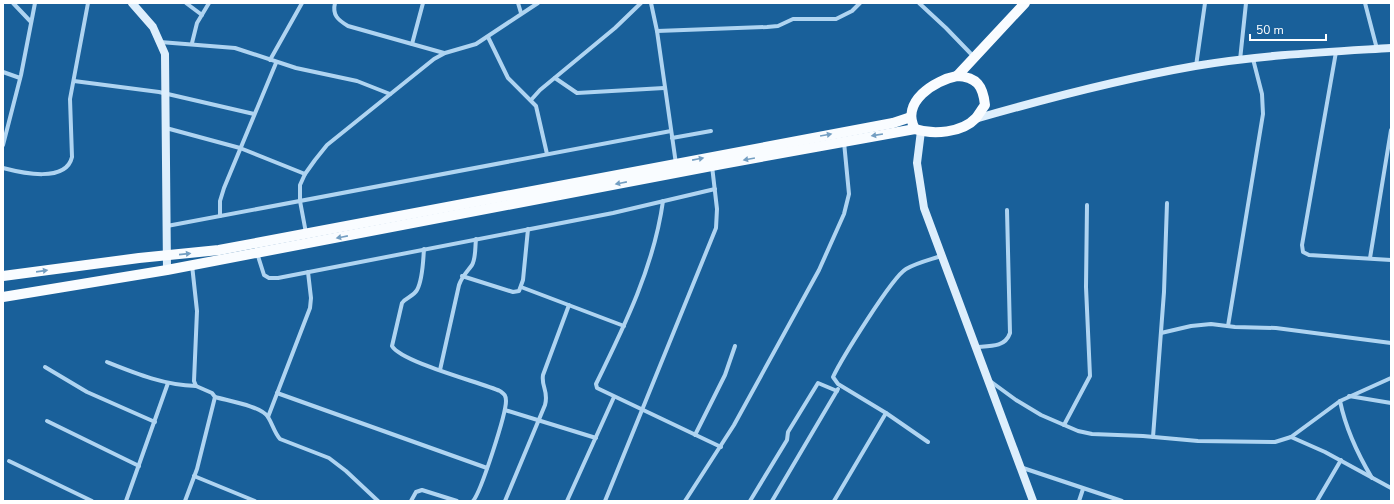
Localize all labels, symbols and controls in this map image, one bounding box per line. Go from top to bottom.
scale bar [1250,16,1326,42]
text: 50 m [1256,22,1284,38]
one-way arrow [819,132,832,138]
one-way arrow [870,133,883,139]
one-way arrow [692,156,704,162]
one-way arrow [743,156,755,162]
one-way arrow [615,180,627,186]
one-way arrow [336,234,348,240]
one-way arrow [179,251,191,257]
one-way arrow [36,268,48,274]

